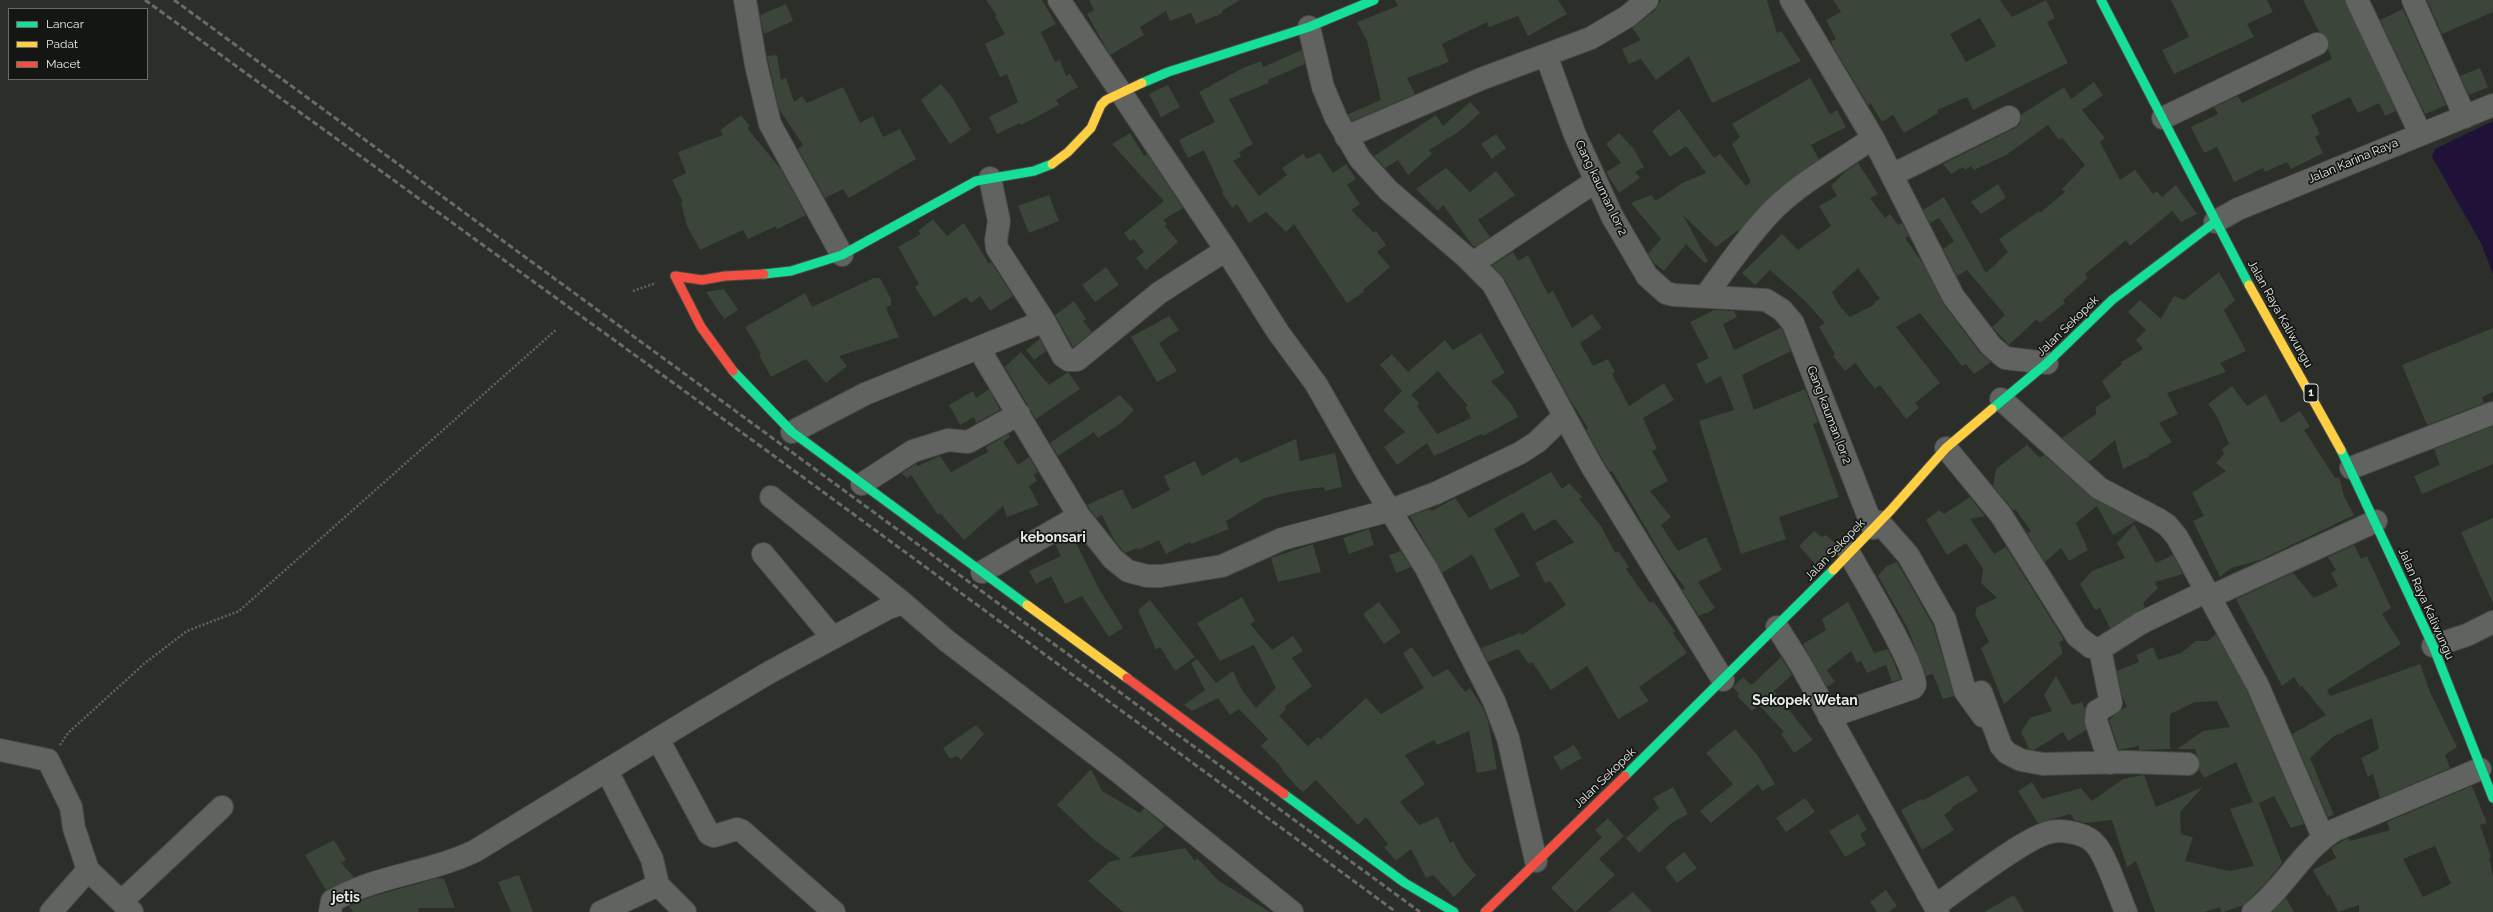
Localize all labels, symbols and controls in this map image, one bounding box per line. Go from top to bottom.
legend [8,8,148,80]
text: Lancar [46,17,84,31]
text: Padat [46,37,78,51]
text: Macet [46,57,81,71]
street label: Jalan Karina Raya [2306,135,2400,187]
street label: Gang kauman lor 2 [1572,138,1630,238]
street label: Jalan Raya Kaliwungu [2244,258,2316,370]
street label: Jalan Sekopek [2034,293,2102,359]
street label: Gang kauman lor 2 [1804,364,1854,466]
road number: 1 [2304,384,2318,402]
street label: Jalan Sekopek [1802,516,1868,584]
district label: kebonsari [1020,530,1086,546]
street label: Jalan Raya Kaliwungu [2395,546,2457,662]
district label: Sekopek Wetan [1752,693,1858,709]
street label: Jalan Sekopek [1571,745,1639,811]
district label: jetis [332,890,360,906]

